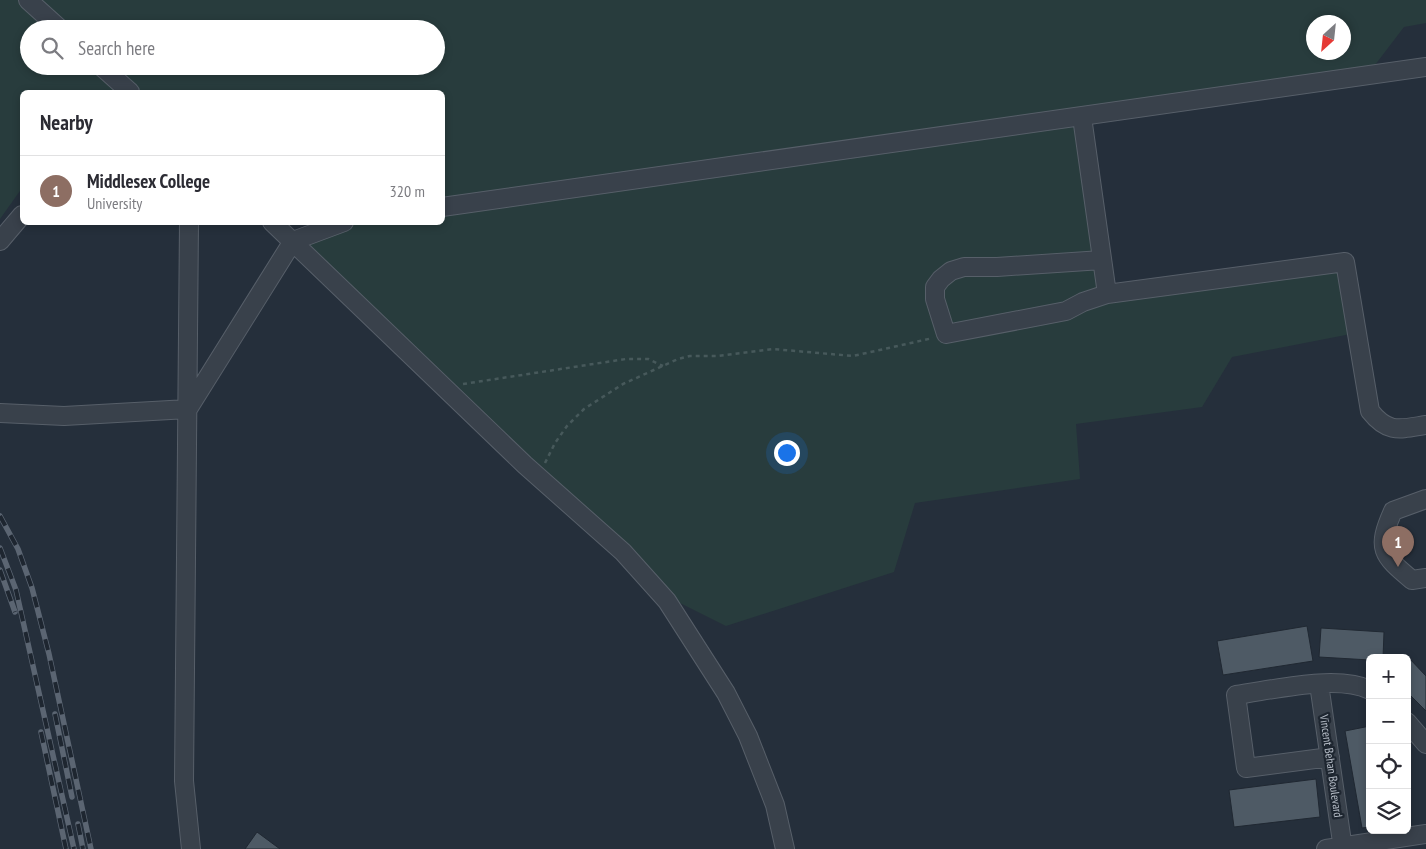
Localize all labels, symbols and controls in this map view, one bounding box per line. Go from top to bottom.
north arrow [1306,15,1351,60]
search box [20,20,445,75]
icon: search [38,34,66,62]
text: Search here [78,36,155,60]
text: Nearby [40,109,93,136]
text: Middlesex College [87,169,210,193]
text: 1 [52,181,60,201]
text: 320 m [390,181,425,201]
text: University [87,193,142,213]
your location [774,440,800,466]
pin: 1 [1382,526,1414,567]
map controls [1366,654,1411,834]
button: + [1366,654,1411,699]
button: − [1366,699,1411,744]
street label: Vincent Behan Boulevard [1317,713,1346,818]
button: locate [1366,744,1411,789]
button: layers [1366,789,1411,834]

